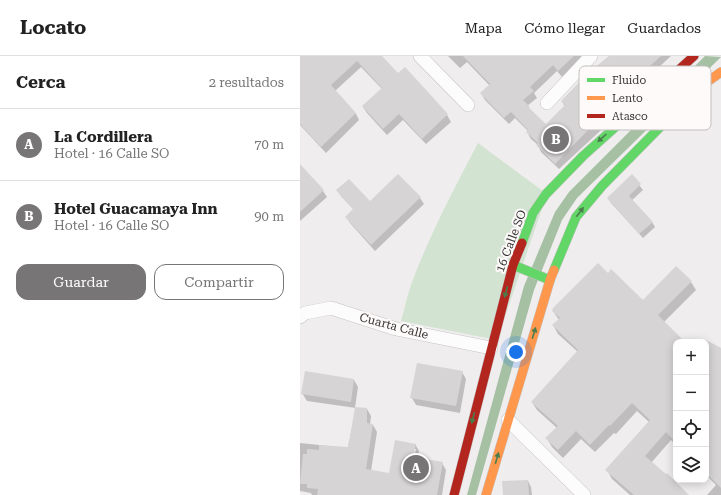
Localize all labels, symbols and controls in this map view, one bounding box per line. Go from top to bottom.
text: Locato [20,16,86,39]
text: Mapa [465,20,502,36]
text: Cómo llegar [524,20,605,36]
text: Guardados [627,20,701,36]
legend [579,66,711,130]
text: Cerca [16,72,66,92]
text: Fluido [612,74,646,87]
text: 2 resultados [209,75,284,90]
text: Lento [612,92,643,105]
text: Atasco [612,110,648,123]
pin: B [543,124,569,154]
text: La Cordillera [54,128,152,146]
one-way arrow [597,134,608,143]
text: A [24,137,34,152]
text: 70 m [254,137,284,152]
text: Hotel · 16 Calle SO [54,146,169,161]
text: Hotel Guacamaya Inn [54,200,218,218]
one-way arrow [576,206,584,217]
street label: 16 Calle SO [493,208,529,274]
text: B [24,209,34,224]
text: 90 m [254,209,284,224]
text: Hotel · 16 Calle SO [54,218,169,233]
button: Guardar [16,264,146,300]
button: Compartir [154,264,284,300]
one-way arrow [503,286,509,298]
street label: Cuarta Calle [358,310,430,342]
one-way arrow [531,327,537,339]
map controls [673,339,709,483]
button: + [673,339,709,375]
your location [506,342,526,362]
button: − [673,375,709,411]
button: locate [673,411,709,447]
one-way arrow [470,412,476,424]
button: layers [673,447,709,483]
one-way arrow [494,451,500,463]
pin: A [403,453,429,483]

